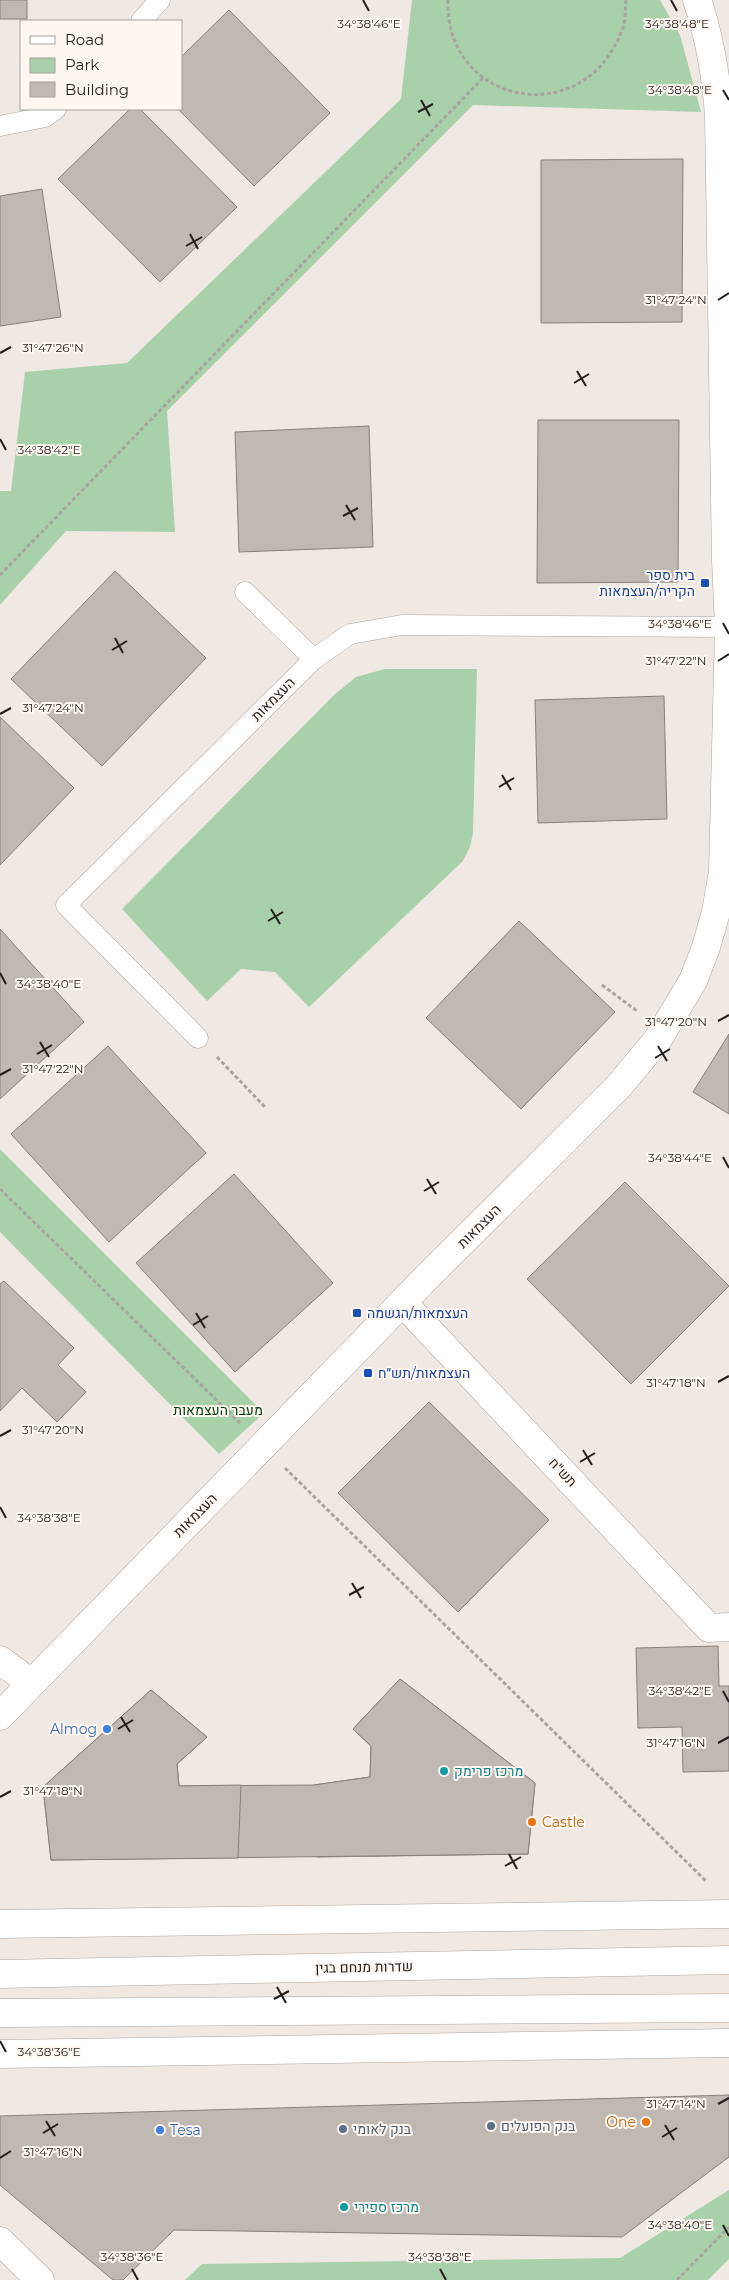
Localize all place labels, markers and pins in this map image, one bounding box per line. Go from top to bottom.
place label: בית ספר הקריה/העצמאות [599,566,696,600]
marker: בית ספר הקריה/העצמאות [699,577,711,589]
place label: העצמאות/הגשמה [367,1304,468,1322]
marker: העצמאות/הגשמה [351,1307,363,1319]
place label: העצמאות/תש״ח [378,1364,470,1382]
marker: העצמאות/תש״ח [362,1367,374,1379]
place label: Almog [50,1720,97,1738]
marker: Almog [101,1723,113,1735]
place label: מרכז פרימק [454,1762,523,1780]
marker: מרכז פרימק [438,1765,450,1777]
place label: Castle [542,1813,585,1831]
marker: Castle [526,1816,538,1828]
place label: One [606,2113,636,2131]
marker: One [640,2116,652,2128]
place label: בנק הפועלים [501,2117,576,2135]
place label: בנק לאומי [353,2120,412,2138]
marker: בנק הפועלים [485,2120,497,2132]
place label: Tesa [170,2121,201,2139]
marker: בנק לאומי [337,2123,349,2135]
marker: Tesa [154,2124,166,2136]
place label: מרכז ספירי [354,2198,419,2216]
marker: מרכז ספירי [338,2201,350,2213]

